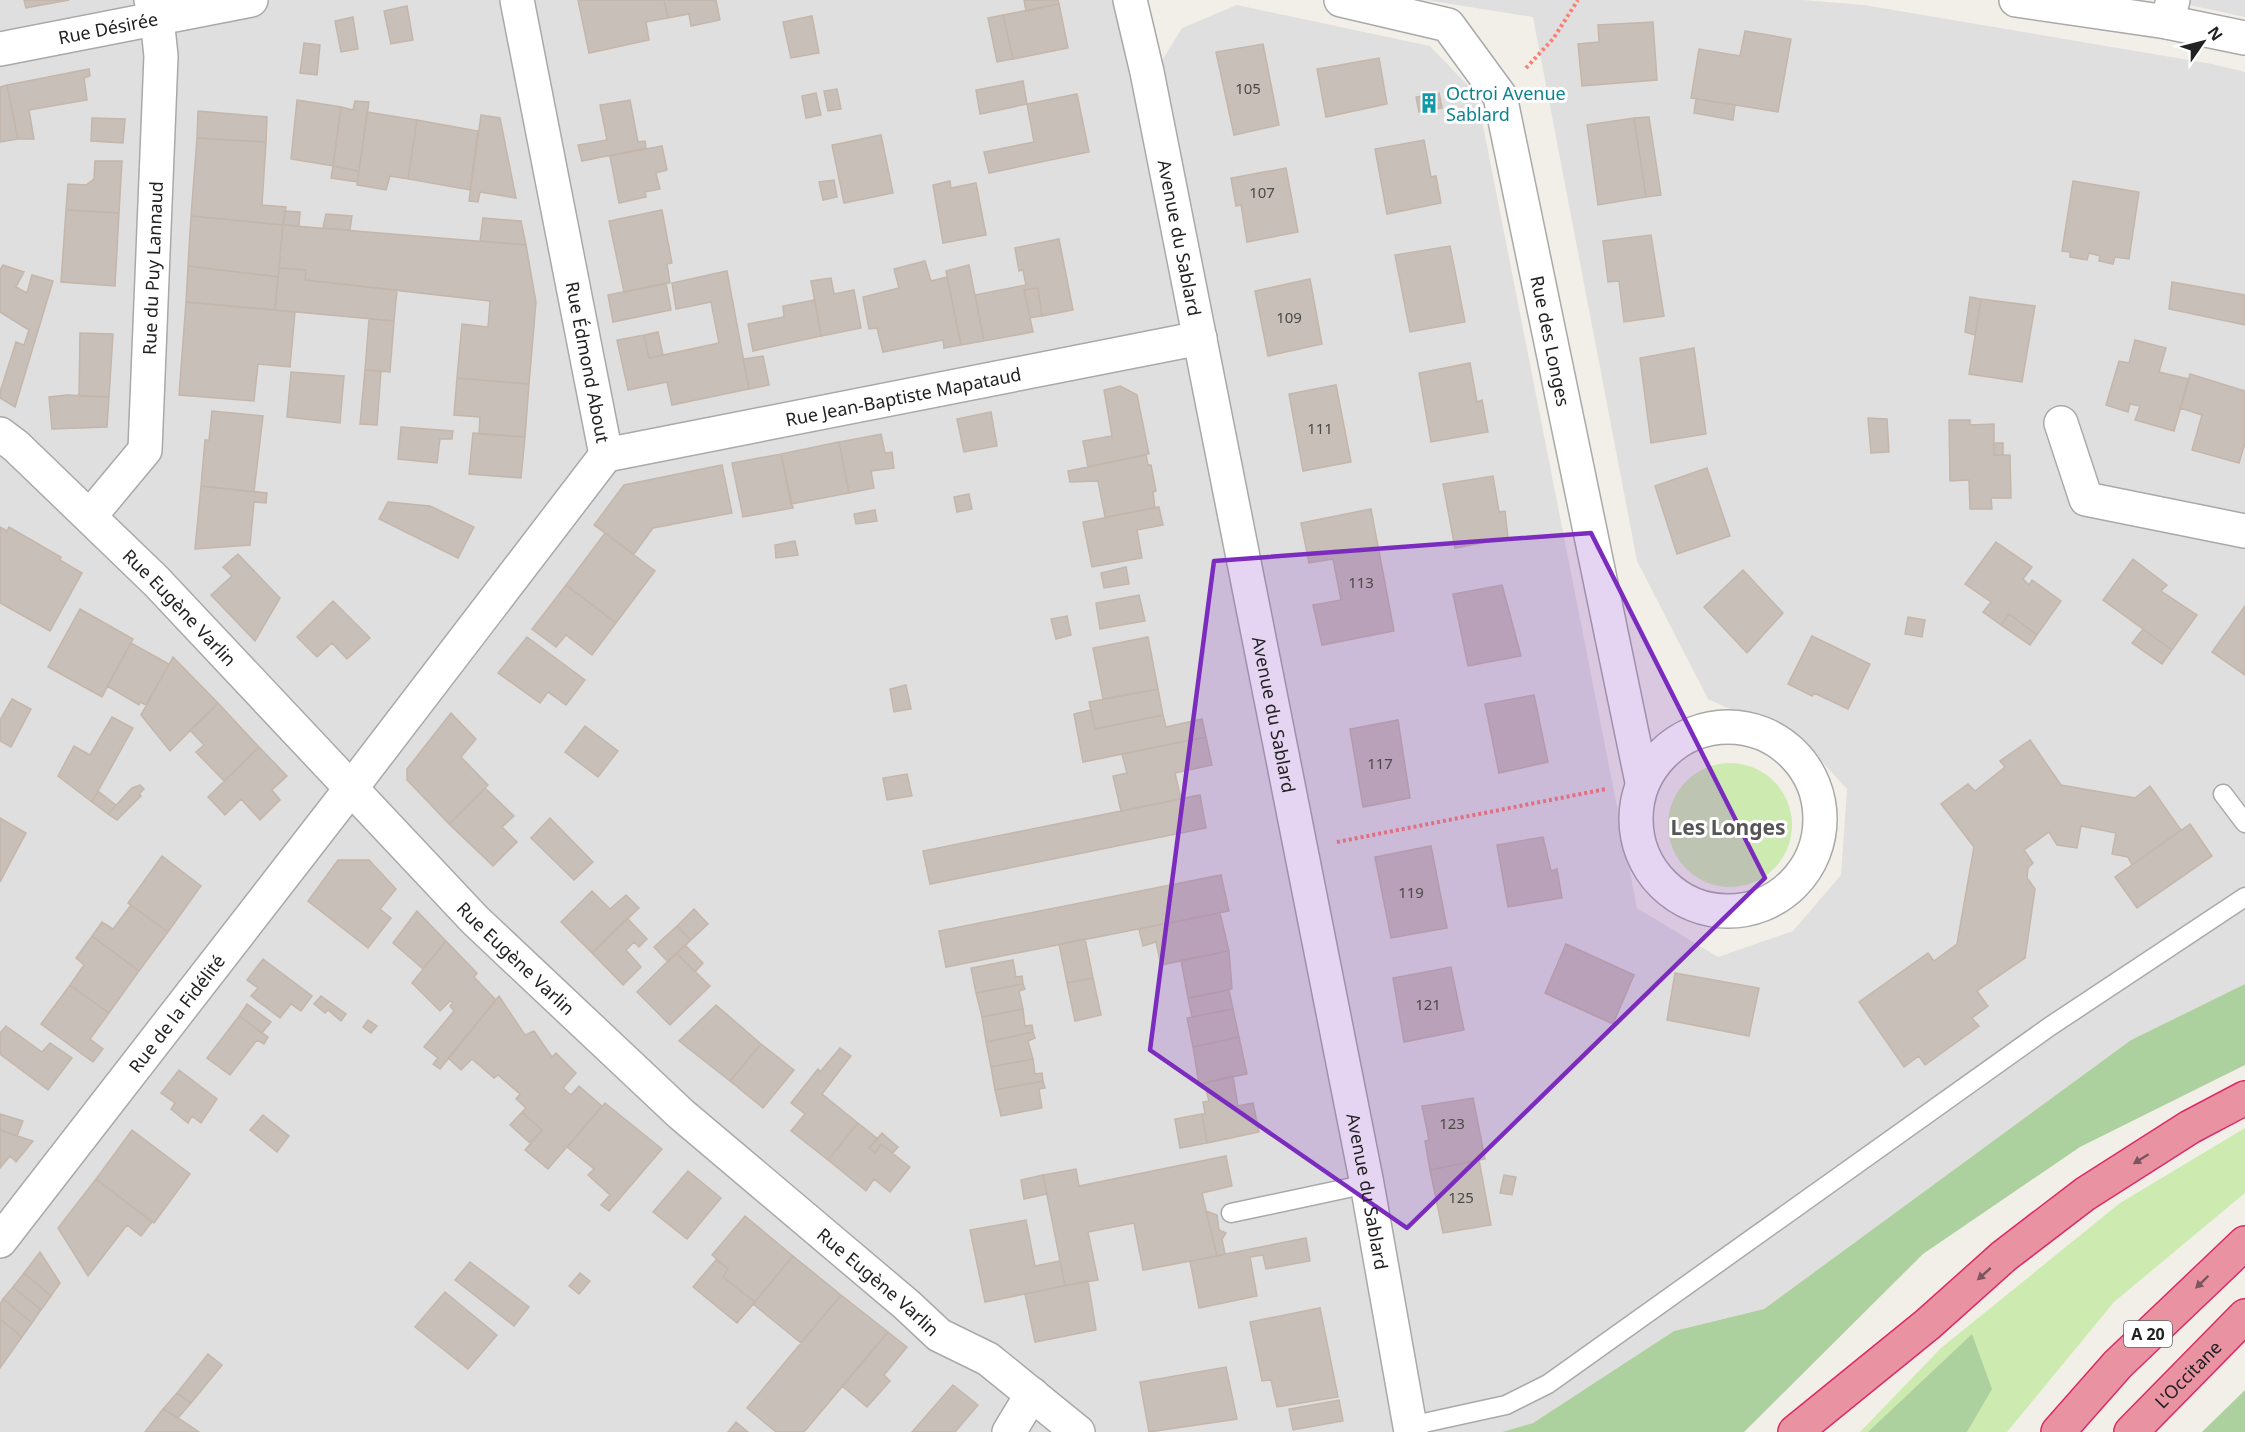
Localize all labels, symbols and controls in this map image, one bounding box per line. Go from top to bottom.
street label: Rue Désirée [56,6,160,49]
north arrow [2173,12,2233,72]
text: N [2203,22,2228,45]
house number: 105 [1235,78,1261,98]
place label: Octroi Avenue Sablard [1446,81,1566,126]
building icon: Octroi Avenue Sablard [1417,91,1441,115]
street label: Avenue du Sablard [1153,158,1207,318]
street label: Rue du Puy Lannaud [137,181,168,356]
house number: 107 [1249,182,1275,202]
street label: Rue des Longes [1525,273,1576,408]
street label: Rue Édmond About [561,279,616,445]
house number: 109 [1276,307,1302,327]
street label: Rue Jean-Baptiste Mapataud [783,362,1023,431]
house number: 111 [1307,418,1333,438]
street label: Rue Eugène Varlin [118,544,242,671]
house number: 113 [1348,572,1374,592]
street label: Avenue du Sablard [1247,634,1301,795]
house number: 117 [1367,753,1393,773]
district label: Les Longes [1670,813,1786,841]
house number: 119 [1398,882,1424,902]
street label: Rue Eugène Varlin [452,897,580,1020]
street label: Rue de la Fidélité [123,949,230,1078]
house number: 121 [1415,994,1441,1014]
street label: Avenue du Sablard [1341,1111,1394,1272]
house number: 123 [1439,1113,1465,1133]
one-way arrow [2132,1153,2149,1164]
house number: 125 [1448,1187,1474,1207]
street label: Rue Eugène Varlin [812,1222,944,1341]
one-way arrow [1977,1267,1992,1280]
one-way arrow [2194,1275,2209,1289]
road number: A 20 [2124,1321,2172,1347]
street label: L'Occitane [2149,1335,2226,1413]

